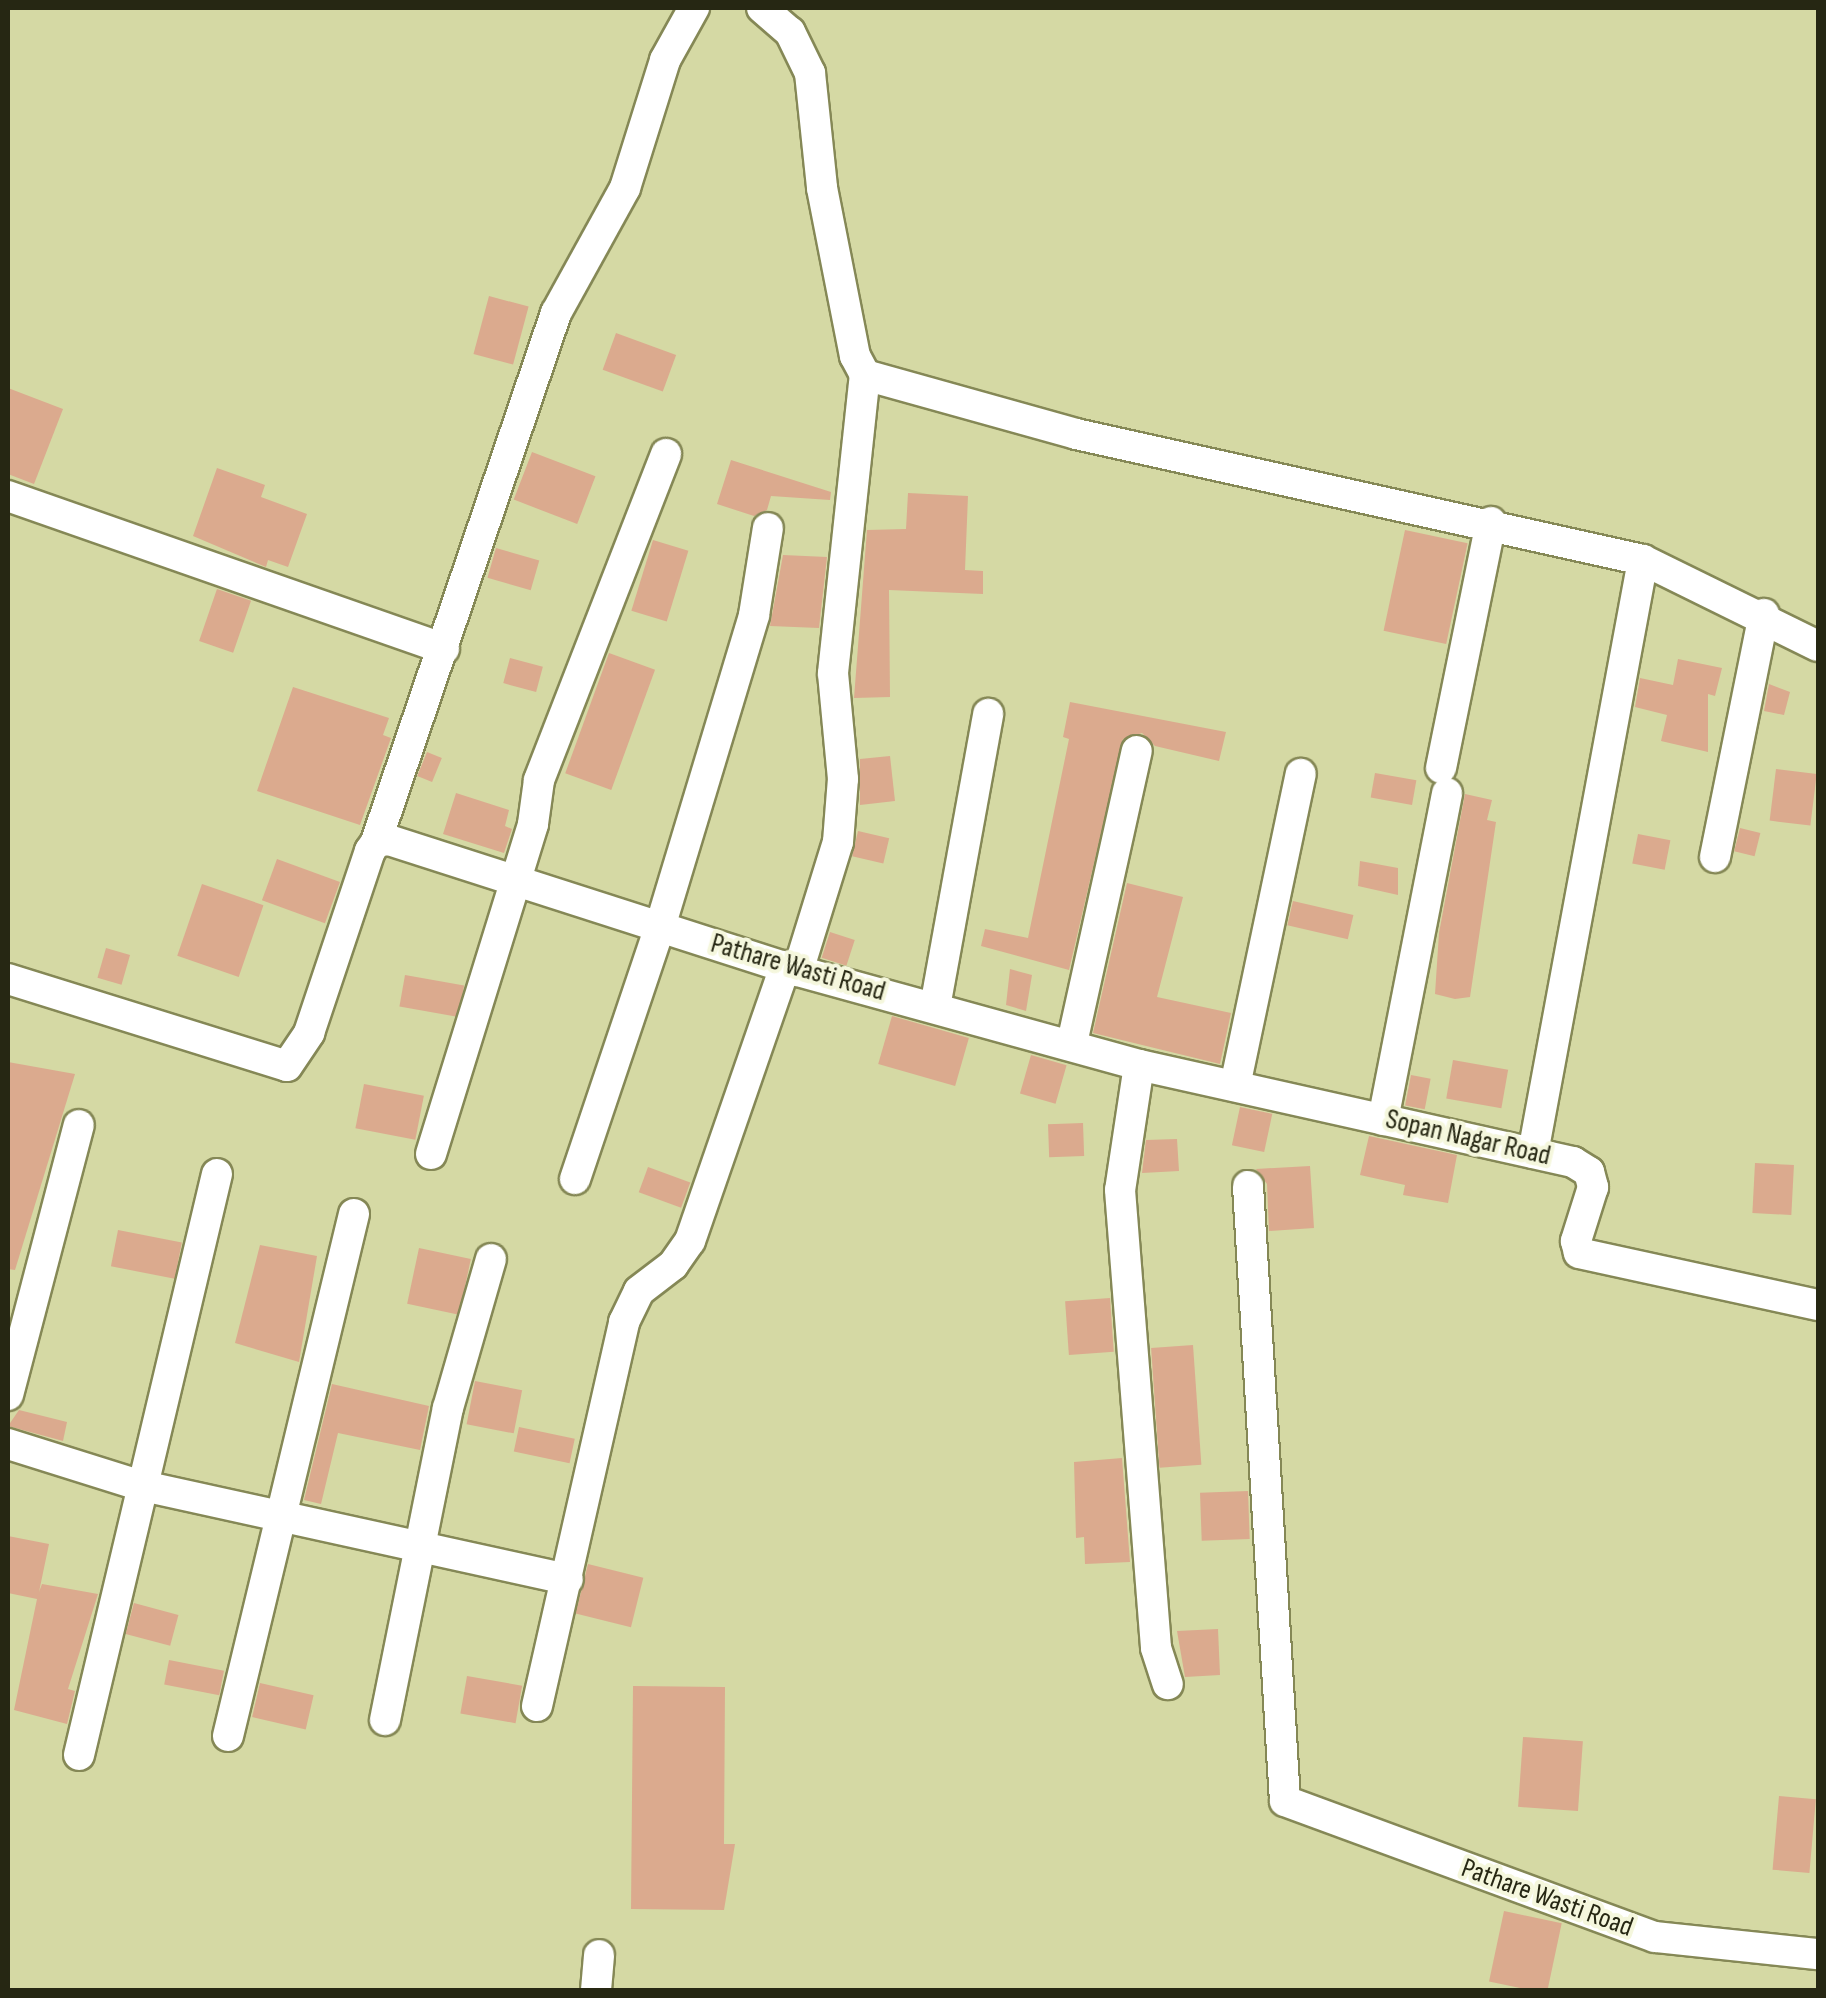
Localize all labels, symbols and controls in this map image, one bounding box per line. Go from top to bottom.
street label: Pathare Wasti Road [707,927,889,1009]
street label: Sopan Nagar Road [1382,1103,1554,1173]
street label: Pathare Wasti Road [1457,1851,1637,1945]

